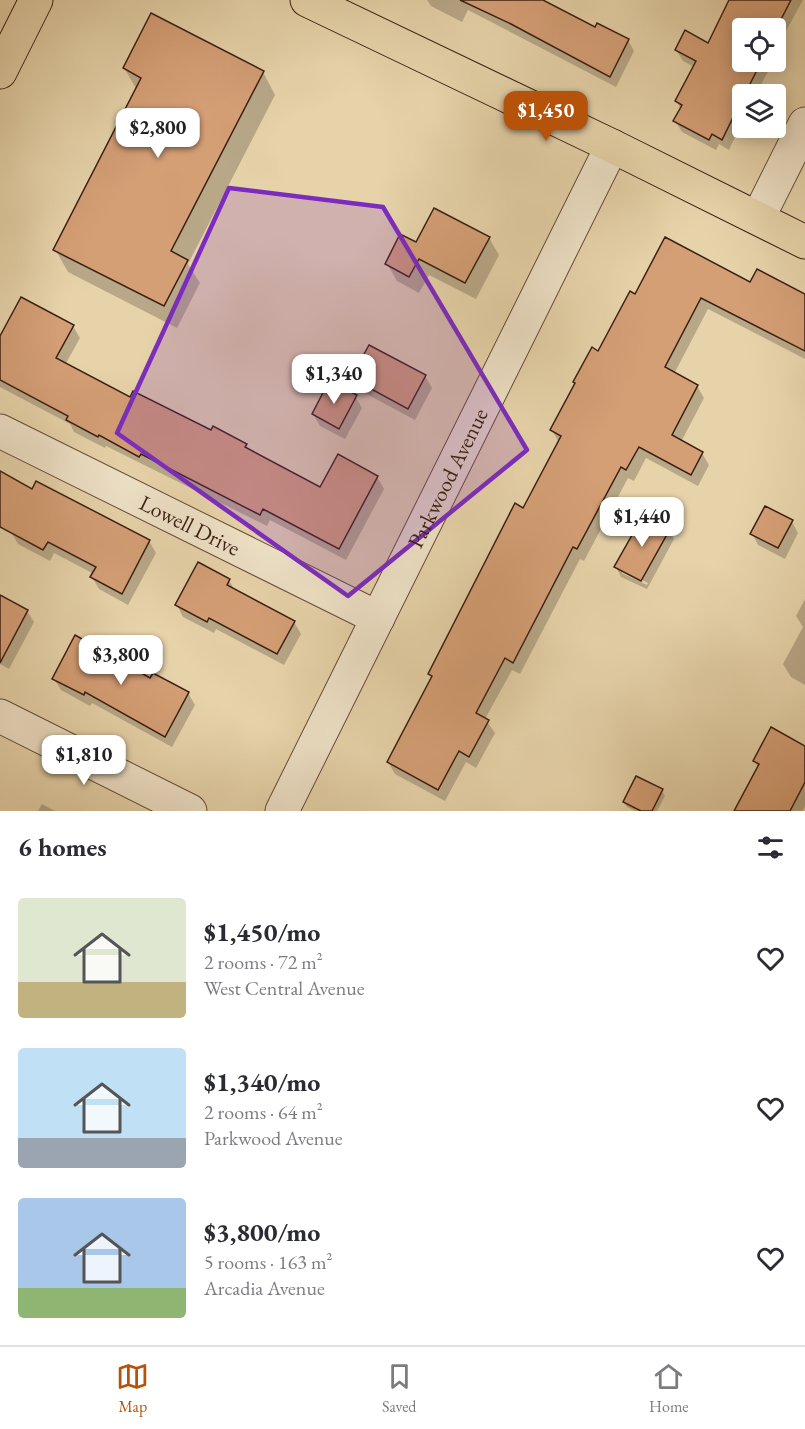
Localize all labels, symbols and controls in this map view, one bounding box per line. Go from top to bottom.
map controls [732,18,786,138]
button: locate [732,18,786,72]
button: layers [732,84,786,138]
pin: $1,450 [497,91,595,142]
text: $1,450 [518,97,574,123]
pin: $2,800 [109,108,207,159]
text: $2,800 [130,114,186,140]
pin: $1,340 [285,354,383,405]
text: $1,340 [306,360,362,386]
street label: Parkwood Avenue [401,403,495,553]
street label: Lowell Drive [135,488,245,563]
pin: $1,440 [593,497,691,548]
text: $1,440 [614,503,670,529]
pin: $3,800 [72,635,170,686]
text: $3,800 [93,641,149,667]
pin: $1,810 [35,735,133,786]
text: $1,810 [56,741,112,767]
text: 6 homes [18,830,107,864]
icon: filters [754,831,787,864]
text: $1,450/mo [204,915,320,949]
icon: home [66,922,138,994]
icon: heart [754,942,787,975]
text: 2 rooms · 72 m² [204,949,323,975]
text: West Central Avenue [204,975,365,1001]
text: $1,340/mo [204,1065,320,1099]
icon: home [66,1072,138,1144]
icon: heart [754,1092,787,1125]
text: 2 rooms · 64 m² [204,1099,323,1125]
text: Parkwood Avenue [204,1125,343,1151]
text: $3,800/mo [204,1215,320,1249]
icon: home [66,1222,138,1294]
icon: heart [754,1242,787,1275]
text: 5 rooms · 163 m² [204,1249,332,1275]
text: Arcadia Avenue [204,1275,325,1301]
tab: Map [116,1360,149,1417]
tab: Saved [382,1360,416,1417]
tab: Home [649,1360,689,1417]

